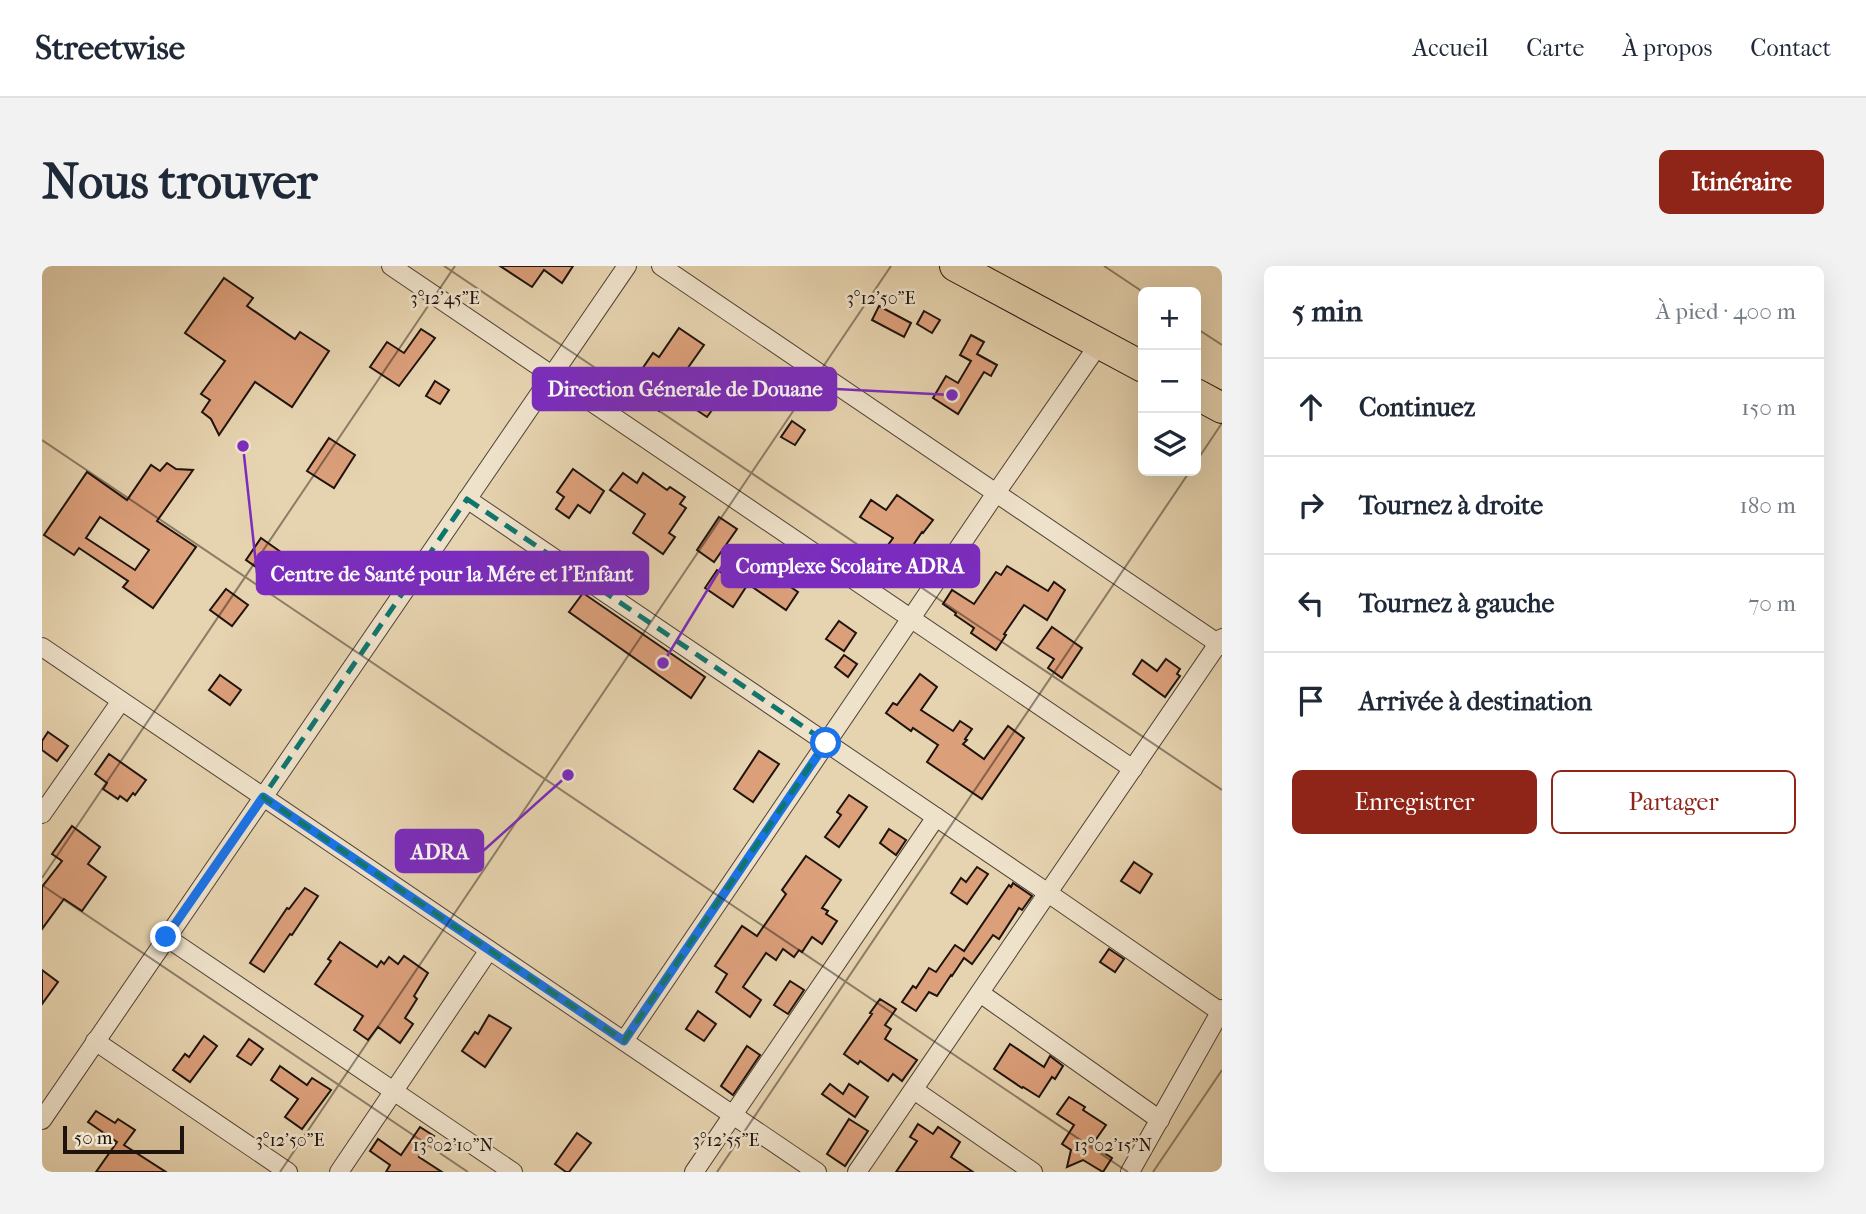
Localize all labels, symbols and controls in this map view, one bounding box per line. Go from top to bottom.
text: Streetwise [35,29,185,68]
text: Accueil [1413,34,1488,62]
text: Carte [1526,34,1584,62]
text: À propos [1622,34,1712,62]
text: Contact [1750,34,1831,62]
button: Itinéraire [1659,150,1824,214]
text: Nous trouver [42,153,317,211]
map controls [1138,287,1201,476]
button: + [1138,287,1201,350]
text: 3°12'45"E [410,288,480,309]
text: 3°12'50"E [846,288,916,309]
text: 5 min [1292,294,1363,329]
text: À pied · 400 m [1656,298,1796,325]
button: − [1138,350,1201,413]
callout: Direction Génerale de Douane [533,368,836,410]
text: Direction Génerale de Douane [547,377,823,401]
icon: ahead [1292,388,1330,426]
text: Continuez [1359,392,1475,423]
text: 150 m [1741,394,1796,421]
button: layers [1138,413,1201,476]
icon: right [1292,486,1330,524]
text: Tournez à droite [1359,490,1543,521]
text: 180 m [1739,492,1796,519]
callout: Complexe Scolaire ADRA [722,545,979,587]
callout: Centre de Santé pour la Mére et l'Enfant [257,552,648,594]
text: Complexe Scolaire ADRA [736,554,966,578]
text: Centre de Santé pour la Mére et l'Enfant [270,562,634,586]
icon: left [1292,584,1330,622]
text: Tournez à gauche [1359,588,1554,619]
text: 70 m [1748,590,1796,617]
icon: arrive [1292,682,1330,720]
text: Arrivée à destination [1359,686,1592,717]
route start [810,727,841,758]
button: Enregistrer [1292,770,1537,834]
button: Partager [1551,770,1796,834]
callout: ADRA [396,830,483,872]
text: ADRA [409,840,471,864]
route end [150,921,181,952]
scale bar [63,1123,184,1155]
text: 50 m [74,1127,113,1149]
text: 3°12'50"E [255,1130,325,1151]
text: 3°12'55"E [693,1130,759,1151]
text: 13°02'10"N [413,1135,494,1156]
text: 13°02'15"N [1074,1135,1152,1156]

